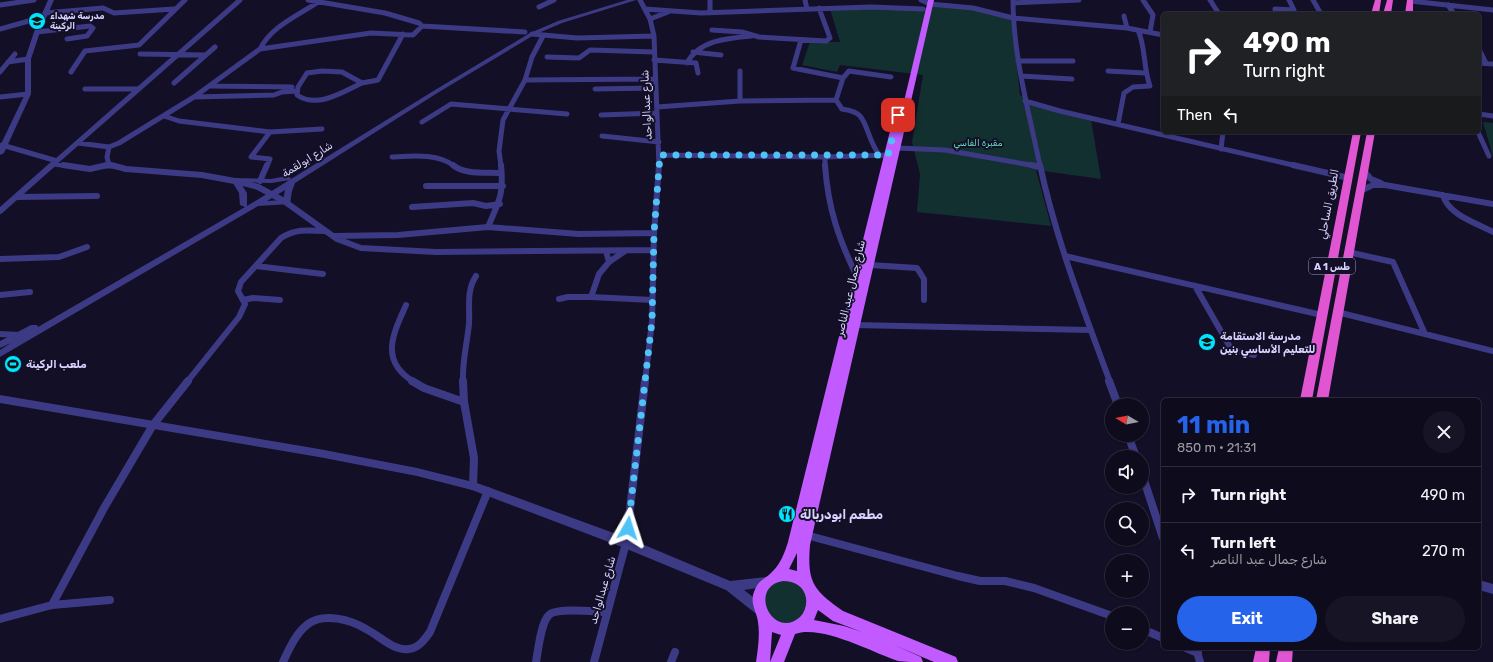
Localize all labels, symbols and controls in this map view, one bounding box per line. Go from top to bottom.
school or university icon: مدرسة شهداء الركينة [27,11,47,31]
place label: مدرسة شهداء الركينة [50,11,105,32]
text: 490 m [1243,26,1331,59]
icon: right [1177,28,1229,80]
text: Turn right [1243,60,1325,82]
street label: شارع عبدالواحد [638,69,657,140]
pin [881,98,915,132]
icon: arrive [887,104,909,126]
icon: left [1220,104,1242,126]
text: Then [1177,106,1212,124]
park label: مقبرة الفاسي [953,138,1003,150]
street label: شارع ابولقمة [279,139,336,182]
street label: الطريق الساحلي [1315,168,1344,241]
street label: شارع جمال عبد الناصر [833,239,870,339]
road number: A 1 طس [1309,258,1355,274]
place label: مدرسة الاستقامة للتعليم الأساسي بنين [1220,330,1315,358]
school or university icon: مدرسة الاستقامة للتعليم الأساسي بنين [1197,332,1217,352]
sports icon: ملعب الركينة [3,354,23,374]
place label: ملعب الركينة [26,358,87,371]
north arrow [1105,398,1149,442]
map controls [1105,398,1149,650]
text: 11 min [1177,411,1250,439]
button: close [1423,411,1465,453]
text: 850 m · 21:31 [1177,440,1256,455]
button: sound [1105,450,1149,494]
icon: right [1177,484,1199,506]
text: Turn right [1211,486,1286,504]
text: 490 m [1420,486,1465,504]
button: search [1105,502,1149,546]
restaurant icon: مطعم ابودربالة [777,504,797,524]
position arrow [607,507,649,549]
place label: مطعم ابودربالة [800,507,883,523]
text: Turn left [1211,534,1276,552]
icon: left [1177,540,1199,562]
text: 270 m [1422,542,1465,560]
text: شارع جمال عبد الناصر [1211,552,1327,567]
button: + [1105,554,1149,598]
street label: شارع عبدالواحد [587,555,620,626]
button: Exit [1177,596,1317,642]
button: Share [1325,596,1465,642]
button: − [1105,606,1149,650]

